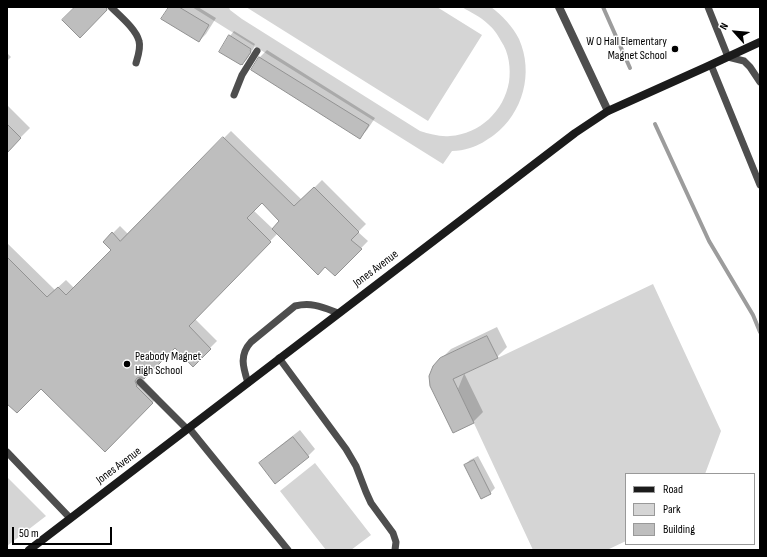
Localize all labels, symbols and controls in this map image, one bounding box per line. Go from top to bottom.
north arrow [715,12,755,52]
text: N [717,21,731,32]
place label: W O Hall Elementary Magnet School [586,35,667,63]
marker: W O Hall Elementary Magnet School [670,44,680,54]
street label: Jones Avenue [351,247,401,291]
place label: Peabody Magnet High School [135,350,201,378]
marker: Peabody Magnet High School [122,359,132,369]
street label: Jones Avenue [94,444,144,488]
legend [625,473,755,545]
text: Road [663,482,683,497]
text: Park [663,502,681,517]
scale bar [14,519,114,545]
text: Building [663,522,695,537]
text: 50 m [19,526,39,541]

